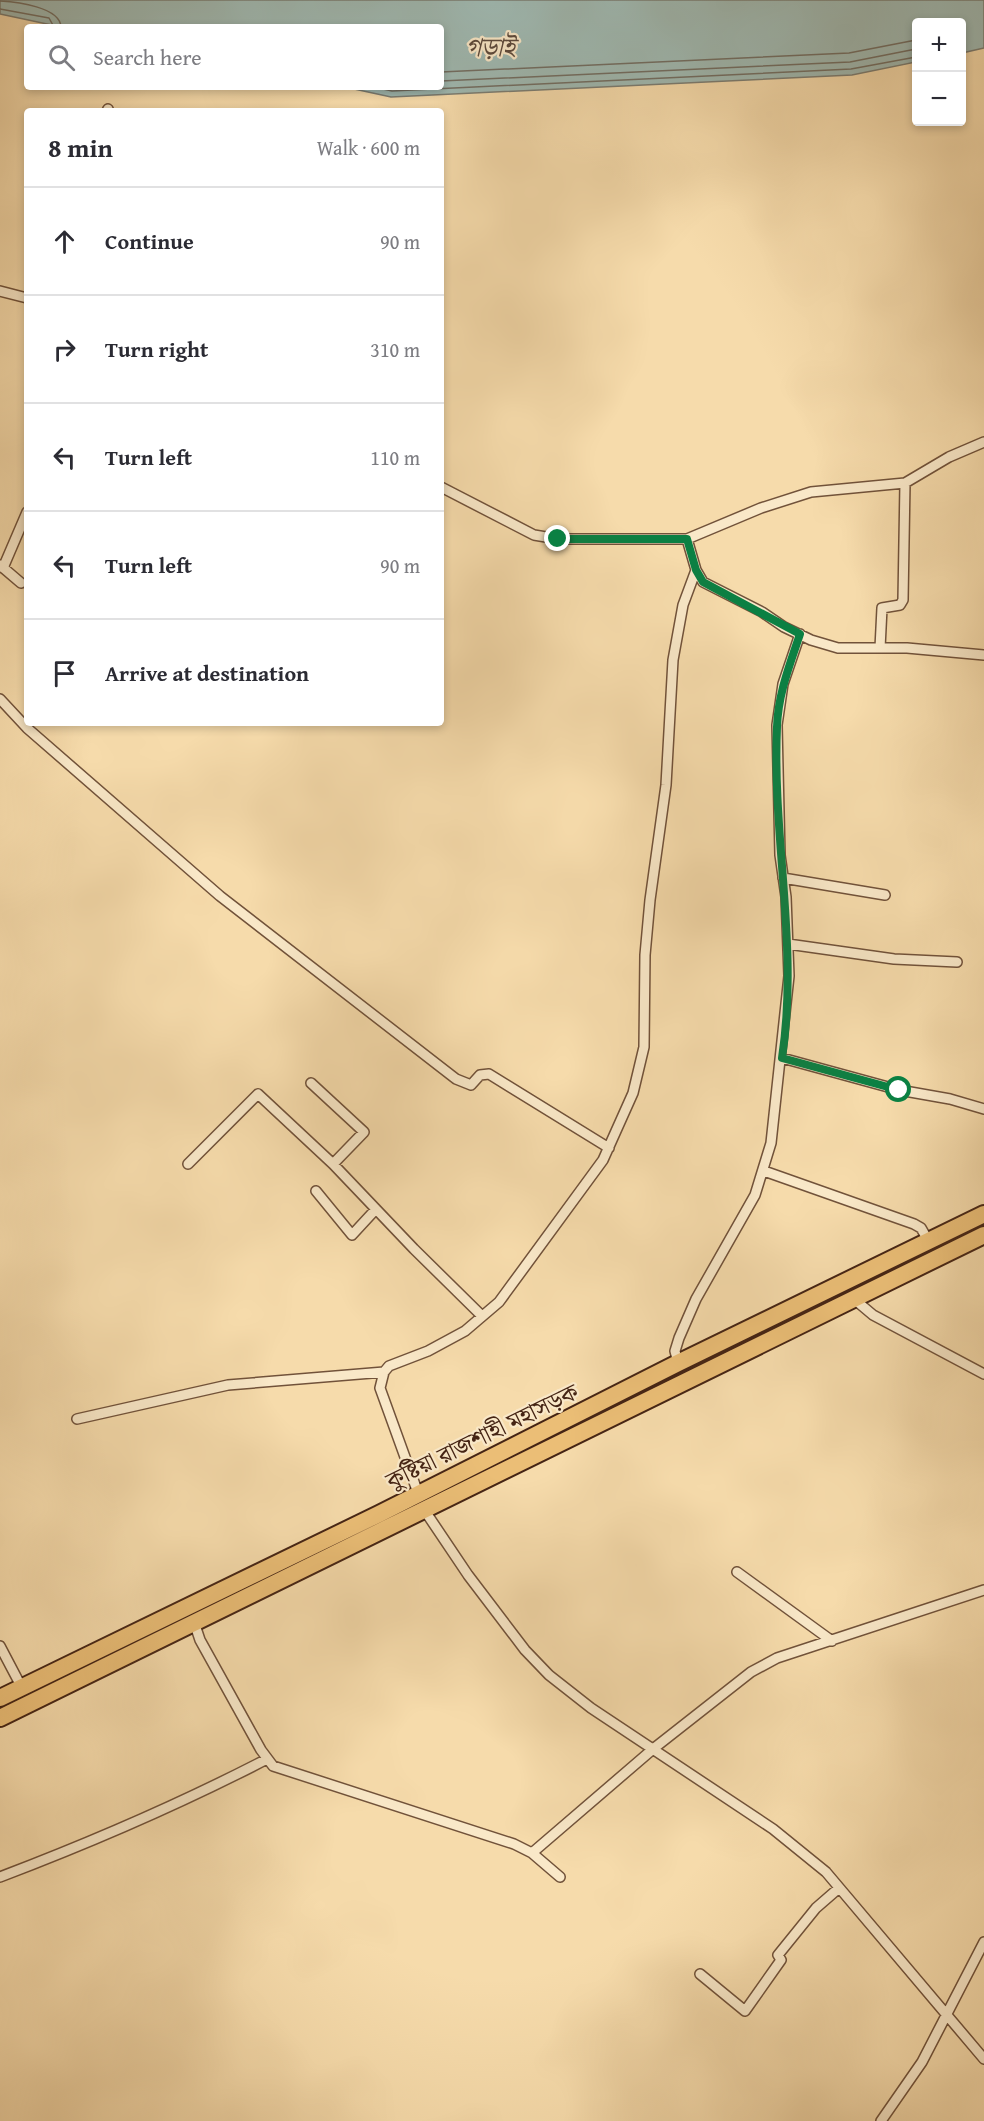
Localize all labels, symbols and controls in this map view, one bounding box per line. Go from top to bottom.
map controls [912,18,966,126]
button: + [912,18,966,72]
search box [24,24,444,90]
water label: গড়াই [465,27,519,66]
icon: search [45,41,78,74]
text: Search here [93,41,202,73]
button: − [912,72,966,126]
text: 8 min [48,128,113,167]
text: Walk · 600 m [317,133,420,162]
icon: ahead [48,225,81,258]
text: Continue [105,225,194,257]
text: 90 m [380,227,420,256]
icon: right [48,333,81,366]
text: Turn right [105,333,208,365]
text: 310 m [370,335,420,364]
icon: left [48,441,81,474]
text: Turn left [105,441,192,473]
text: 110 m [370,443,420,472]
route end [544,525,570,551]
icon: left [48,549,81,582]
text: Turn left [105,549,192,581]
text: 90 m [380,551,420,580]
icon: arrive [48,657,81,690]
text: Arrive at destination [105,657,309,689]
route start [885,1076,911,1102]
street label: কুষ্টিয়া রাজশাহী মহাসড়ক [379,1374,585,1498]

